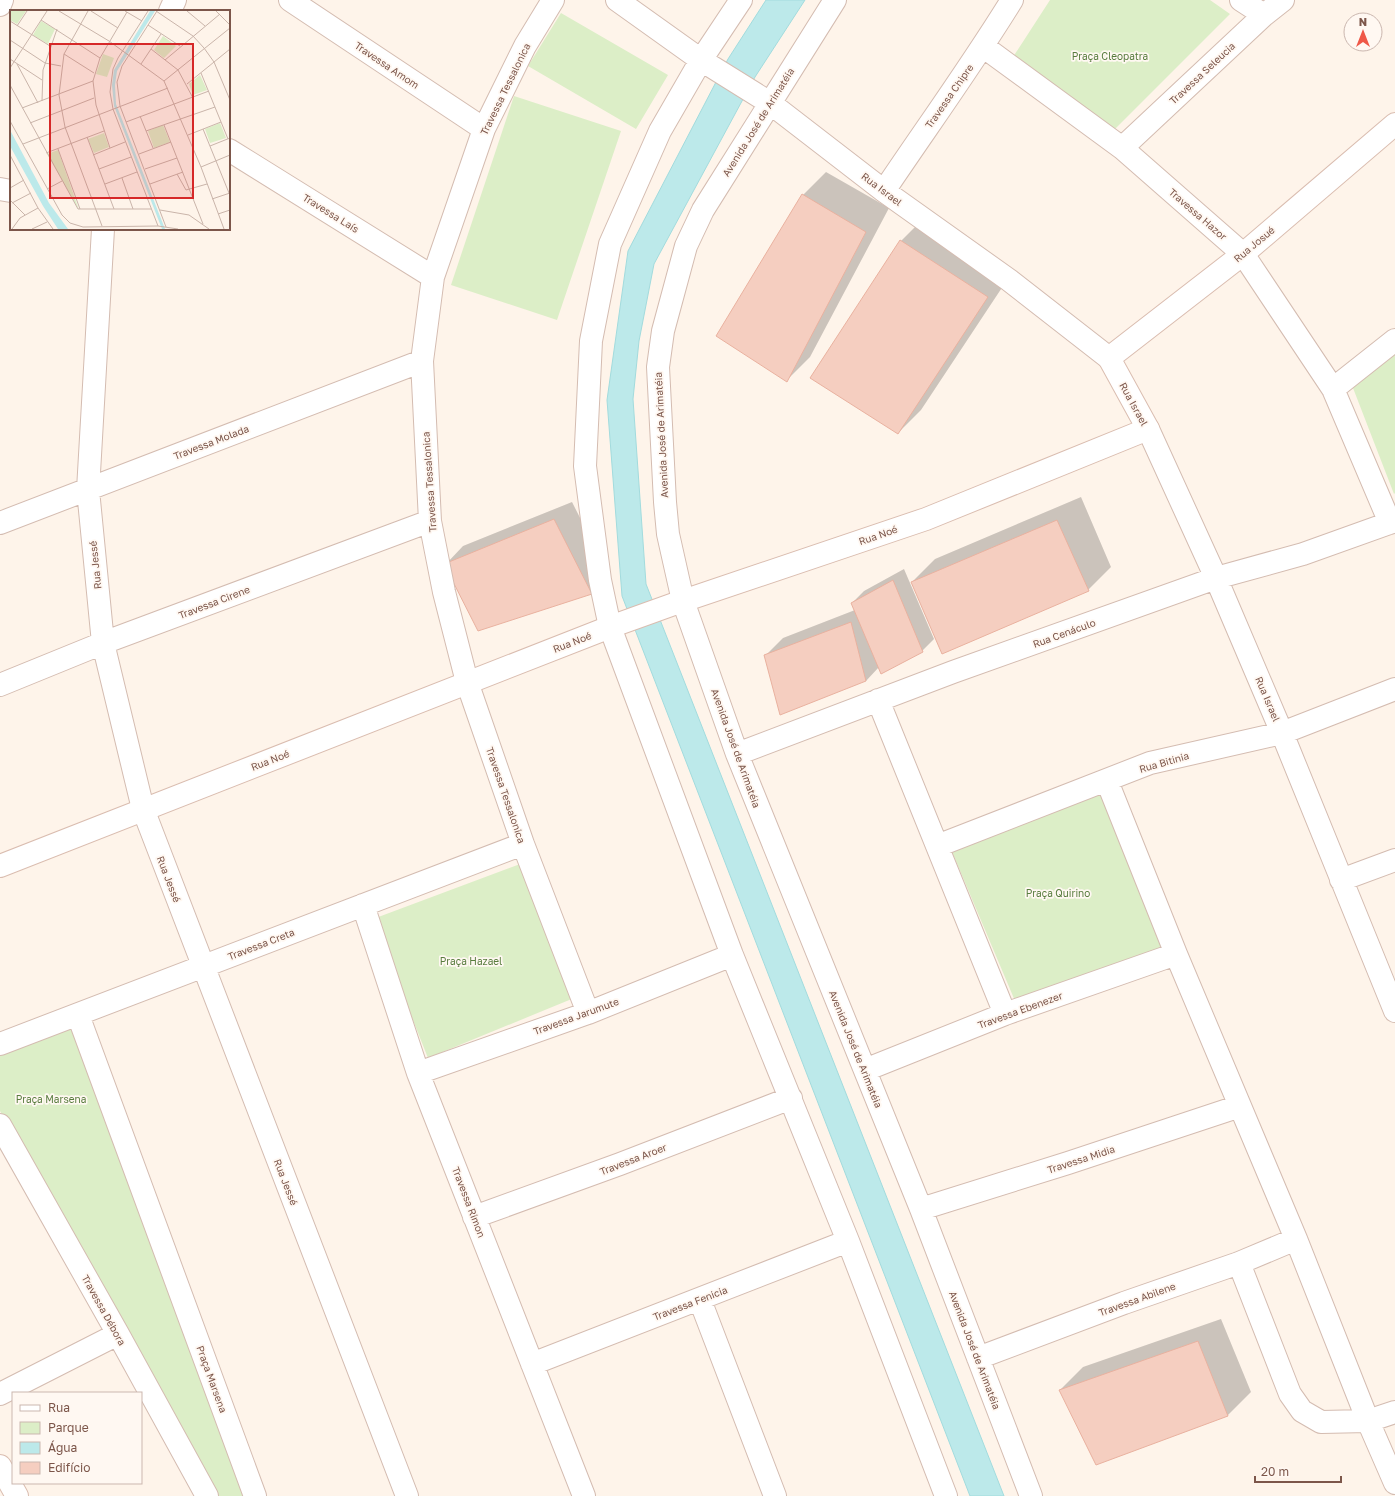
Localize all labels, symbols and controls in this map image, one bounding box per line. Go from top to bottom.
inset map [10,10,230,230]
north arrow [1343,12,1383,52]
text: N [1359,15,1367,28]
street label: Travessa Amom [353,39,422,91]
street label: Travessa Seleucia [1167,39,1237,107]
street label: Travessa Tessalonica [477,41,533,137]
park label: Praça Cleopatra [1072,50,1148,62]
street label: Travessa Chipre [922,61,976,131]
street label: Avenida José de Arimatéia [720,65,796,179]
street label: Rua Israel [859,170,905,208]
street label: Travessa Hazor [1167,186,1229,242]
street label: Travessa Laís [301,191,361,235]
street label: Rua Josué [1231,223,1277,265]
street label: Avenida José de Arimatéia [652,372,670,498]
street label: Rua Israel [1117,380,1151,428]
street label: Travessa Molada [172,422,250,462]
street label: Travessa Tessalonica [419,431,439,533]
street label: Rua Noé [857,523,899,547]
street label: Rua Jessé [86,540,104,590]
street label: Travessa Cirene [177,583,252,621]
street label: Rua Cenáculo [1031,616,1097,650]
street label: Rua Noé [551,629,593,655]
street label: Rua Israel [1253,675,1283,723]
street label: Avenida José de Arimatéia [709,687,763,809]
street label: Travessa Tessalonica [484,745,528,845]
street label: Rua Noé [249,747,291,773]
street label: Rua Bitinia [1138,749,1190,775]
street label: Rua Jessé [155,854,183,904]
park label: Praça Quirino [1026,887,1090,899]
street label: Travessa Creta [226,926,296,962]
park label: Praça Hazael [440,955,502,967]
street label: Avenida José de Arimatéia [827,988,885,1110]
street label: Travessa Ebenezer [976,989,1064,1031]
street label: Travessa Jarumute [531,995,621,1037]
park label: Praça Marsena [16,1093,86,1105]
street label: Travessa Aroer [598,1141,668,1177]
street label: Travessa Midia [1046,1142,1116,1176]
street label: Rua Jessé [272,1157,300,1207]
street label: Travessa Rimon [450,1165,488,1239]
street label: Travessa Débora [80,1273,128,1347]
street label: Travessa Abilene [1097,1279,1177,1318]
street label: Travessa Fenicia [651,1283,729,1323]
street label: Avenida José de Arimatéia [947,1289,1003,1411]
street label: Praça Marsena [194,1344,230,1414]
legend [12,1392,142,1484]
text: Rua [48,1400,70,1415]
text: Parque [48,1420,89,1435]
text: Água [48,1440,77,1455]
scale bar [1255,1458,1341,1484]
text: Edifício [48,1460,90,1475]
text: 20 m [1261,1464,1289,1479]

